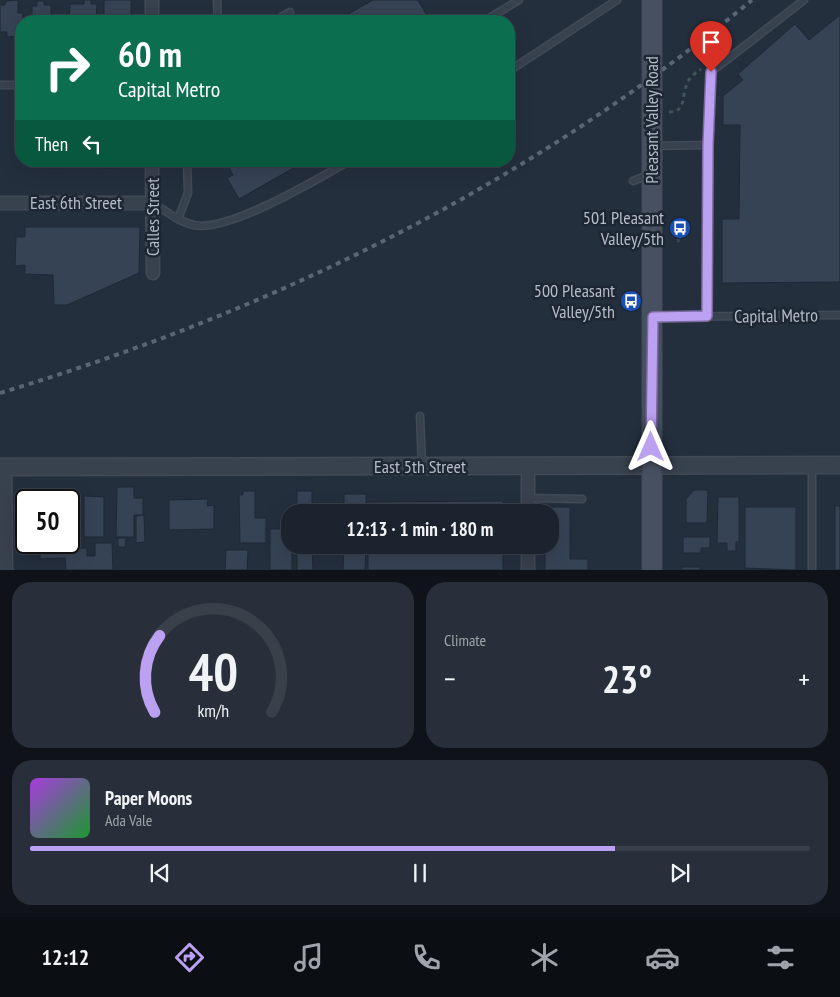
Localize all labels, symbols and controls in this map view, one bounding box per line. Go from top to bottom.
pin [690,21,732,72]
icon: arrive [697,28,725,56]
text: 60 m [118,31,182,77]
icon: right [35,35,100,100]
street label: Pleasant Valley Road [640,56,663,184]
text: Capital Metro [118,75,220,103]
icon: left [78,130,106,158]
text: Then [35,132,68,156]
street label: Calles Street [141,178,164,256]
street label: East 6th Street [30,191,122,214]
place label: 501 Pleasant Valley/5th [583,206,664,250]
bus stop icon: 501 Pleasant Valley/5th [668,216,692,240]
place label: 500 Pleasant Valley/5th [534,279,615,323]
bus stop icon: 500 Pleasant Valley/5th [619,289,643,313]
street label: Capital Metro [734,303,818,328]
position arrow [624,420,676,472]
street label: East 5th Street [374,455,466,478]
speed limit sign: 50 [15,489,80,554]
text: 12:13 · 1 min · 180 m [347,517,493,541]
text: Climate [444,630,486,650]
text: 40 [188,638,238,705]
text: 23° [602,654,652,703]
text: − [444,660,456,697]
text: + [798,660,810,697]
text: km/h [197,699,229,722]
text: Paper Moons [105,786,192,810]
text: Ada Vale [105,810,152,830]
icon: previous [146,859,174,887]
icon: pause [406,859,434,887]
icon: next [666,859,694,887]
icon: directions [172,940,207,975]
icon: music [291,940,326,975]
icon: phone [409,940,444,975]
icon: climate [527,940,562,975]
icon: car [645,940,680,975]
icon: filters [763,940,798,975]
text: 12:12 [42,943,89,971]

